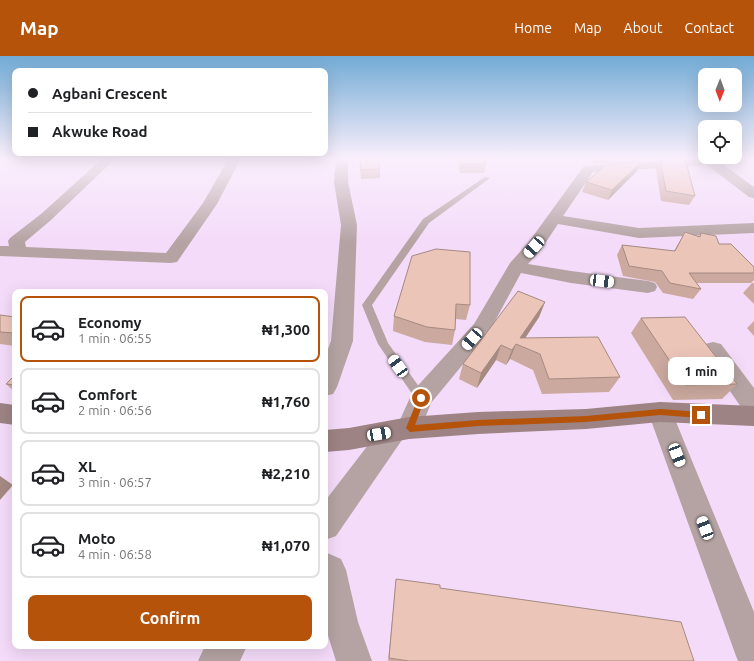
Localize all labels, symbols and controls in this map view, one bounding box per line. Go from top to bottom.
text: Map [20,17,59,39]
text: Home [514,20,552,36]
text: Map [574,20,602,36]
text: About [624,20,663,36]
text: Contact [685,20,734,36]
north arrow [698,68,742,112]
map controls [698,68,742,164]
text: Agbani Crescent [52,85,167,102]
button: locate [698,120,742,164]
text: Akwuke Road [52,123,148,140]
car [522,234,546,260]
car [589,274,615,288]
icon: car [30,311,66,347]
text: Economy [78,314,142,331]
text: ₦1,300 [262,321,310,338]
car [460,326,484,352]
text: 1 min · 06:55 [78,331,152,345]
car [386,353,410,379]
callout: 1 min [668,357,734,385]
text: 1 min [685,364,717,378]
icon: car [30,383,66,419]
text: Comfort [78,386,137,403]
route start [412,389,430,407]
text: ₦1,760 [262,393,310,410]
text: 2 min · 06:56 [78,403,152,417]
route end [692,406,710,424]
car [366,426,392,442]
car [667,442,687,468]
icon: car [30,455,66,491]
text: XL [78,458,96,475]
text: ₦2,210 [262,465,310,482]
text: 3 min · 06:57 [78,475,152,489]
car [695,515,715,541]
icon: car [30,527,66,563]
text: Moto [78,530,116,547]
text: ₦1,070 [262,537,310,554]
text: 4 min · 06:58 [78,547,152,561]
button: Confirm [28,595,312,641]

